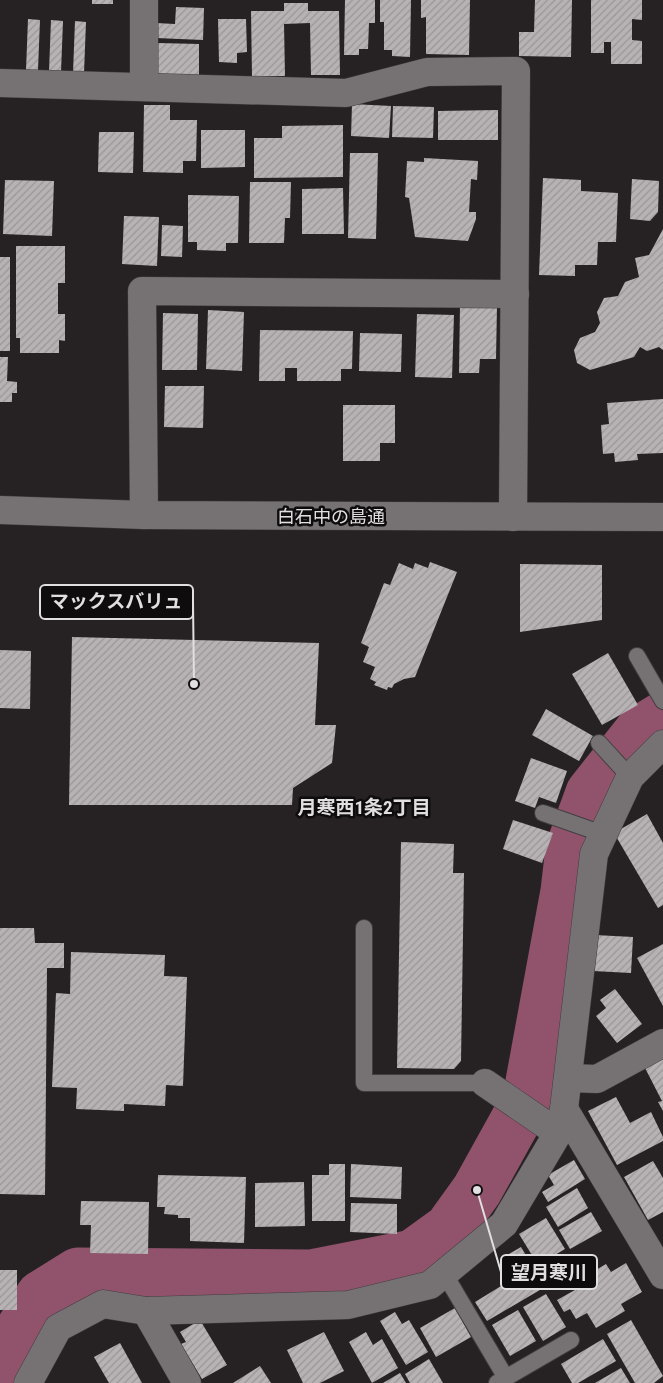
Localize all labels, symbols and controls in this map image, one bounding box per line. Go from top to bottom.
street label: 白石中の島通 [277,506,385,527]
callout: マックスバリュ [40,585,193,619]
text: マックスバリュ [50,590,182,613]
district label: 月寒西1条2丁目 [297,796,431,819]
callout: 望月寒川 [501,1255,597,1289]
text: 望月寒川 [511,1261,587,1284]

